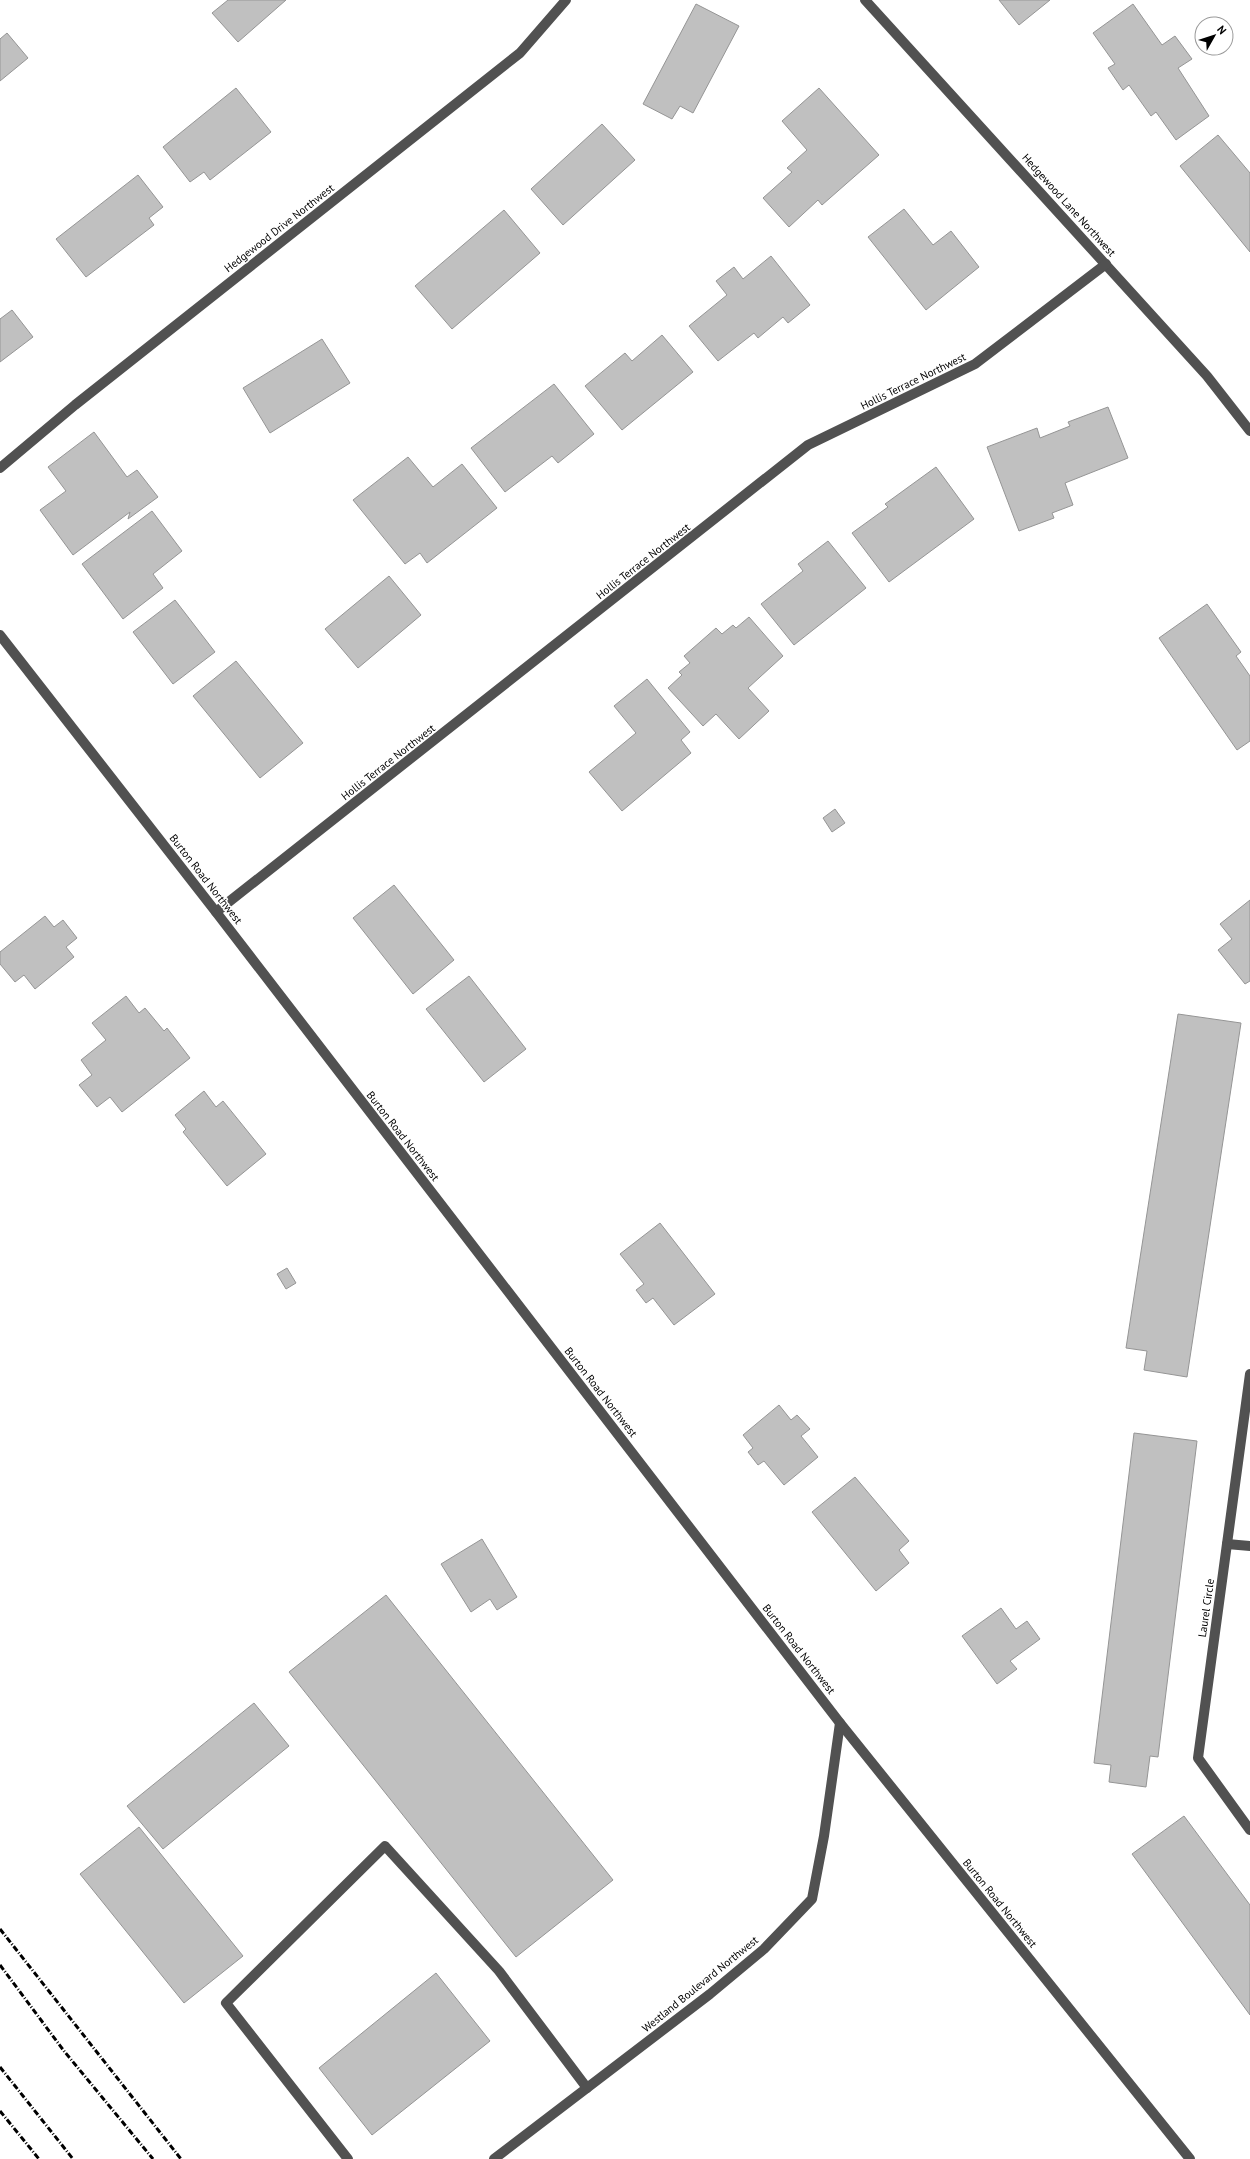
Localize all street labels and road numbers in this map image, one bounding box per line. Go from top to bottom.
street label: Hedgewood Lane Northwest [1019,151,1119,259]
street label: Hedgewood Drive Northwest [221,181,337,275]
street label: Hollis Terrace Northwest [858,349,968,413]
street label: Hollis Terrace Northwest [593,520,693,602]
street label: Hollis Terrace Northwest [338,721,438,803]
street label: Burton Road Northwest [167,831,246,927]
street label: Burton Road Northwest [364,1088,443,1184]
street label: Burton Road Northwest [562,1344,641,1440]
street label: Laurel Circle [1195,1577,1217,1638]
street label: Burton Road Northwest [760,1601,839,1697]
street label: Burton Road Northwest [960,1856,1040,1950]
street label: Westland Boulevard Northwest [639,1933,761,2035]

